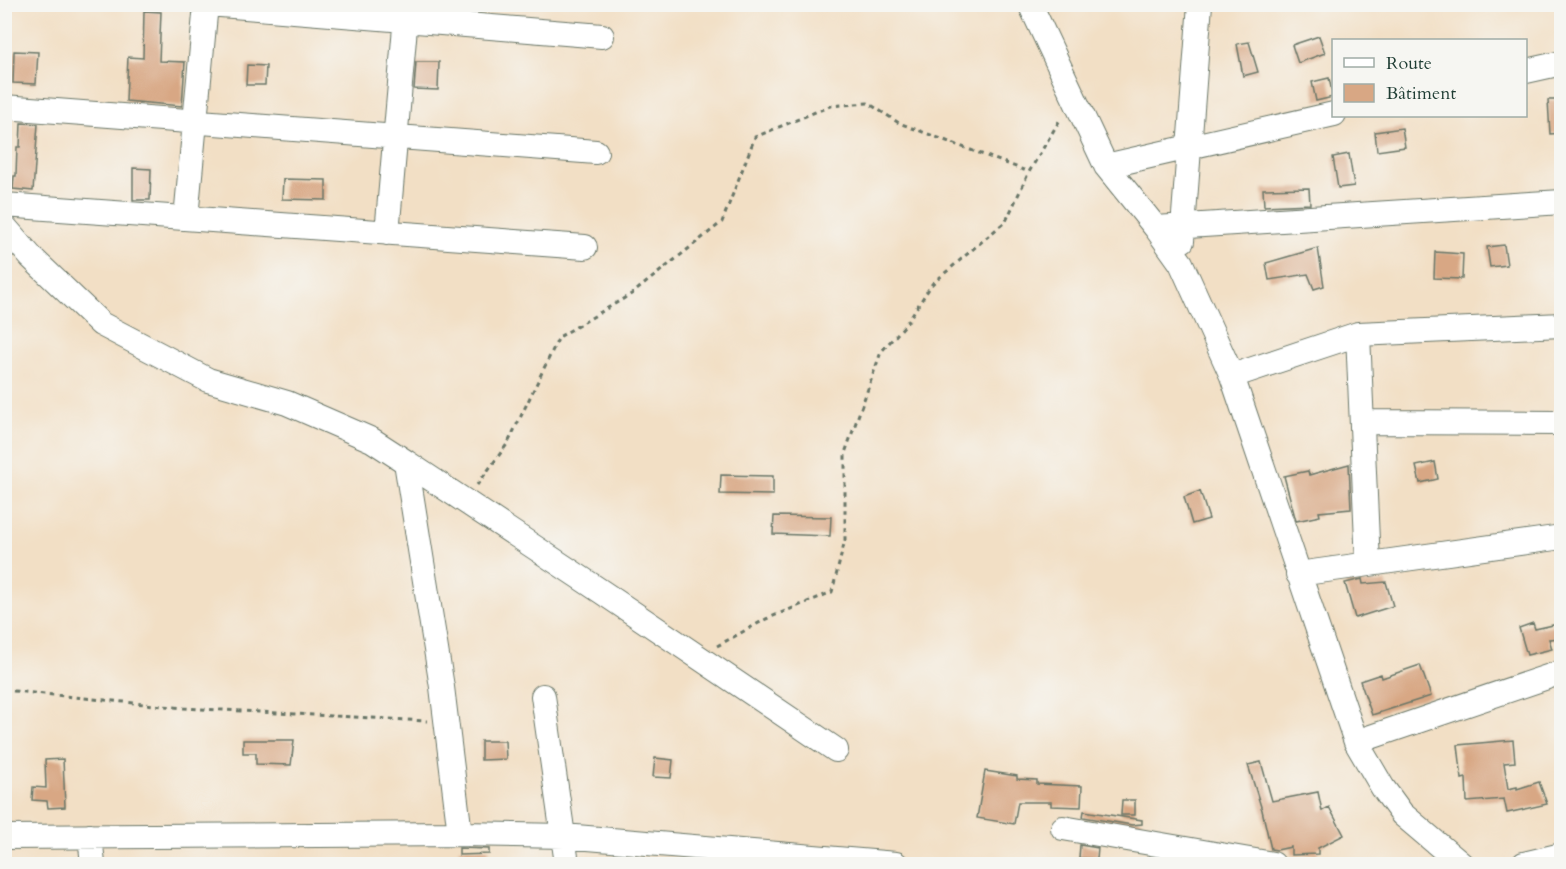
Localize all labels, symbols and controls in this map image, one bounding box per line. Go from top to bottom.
legend [1332,39,1527,117]
text: Route [1386,51,1432,76]
text: Bâtiment [1386,81,1456,106]

